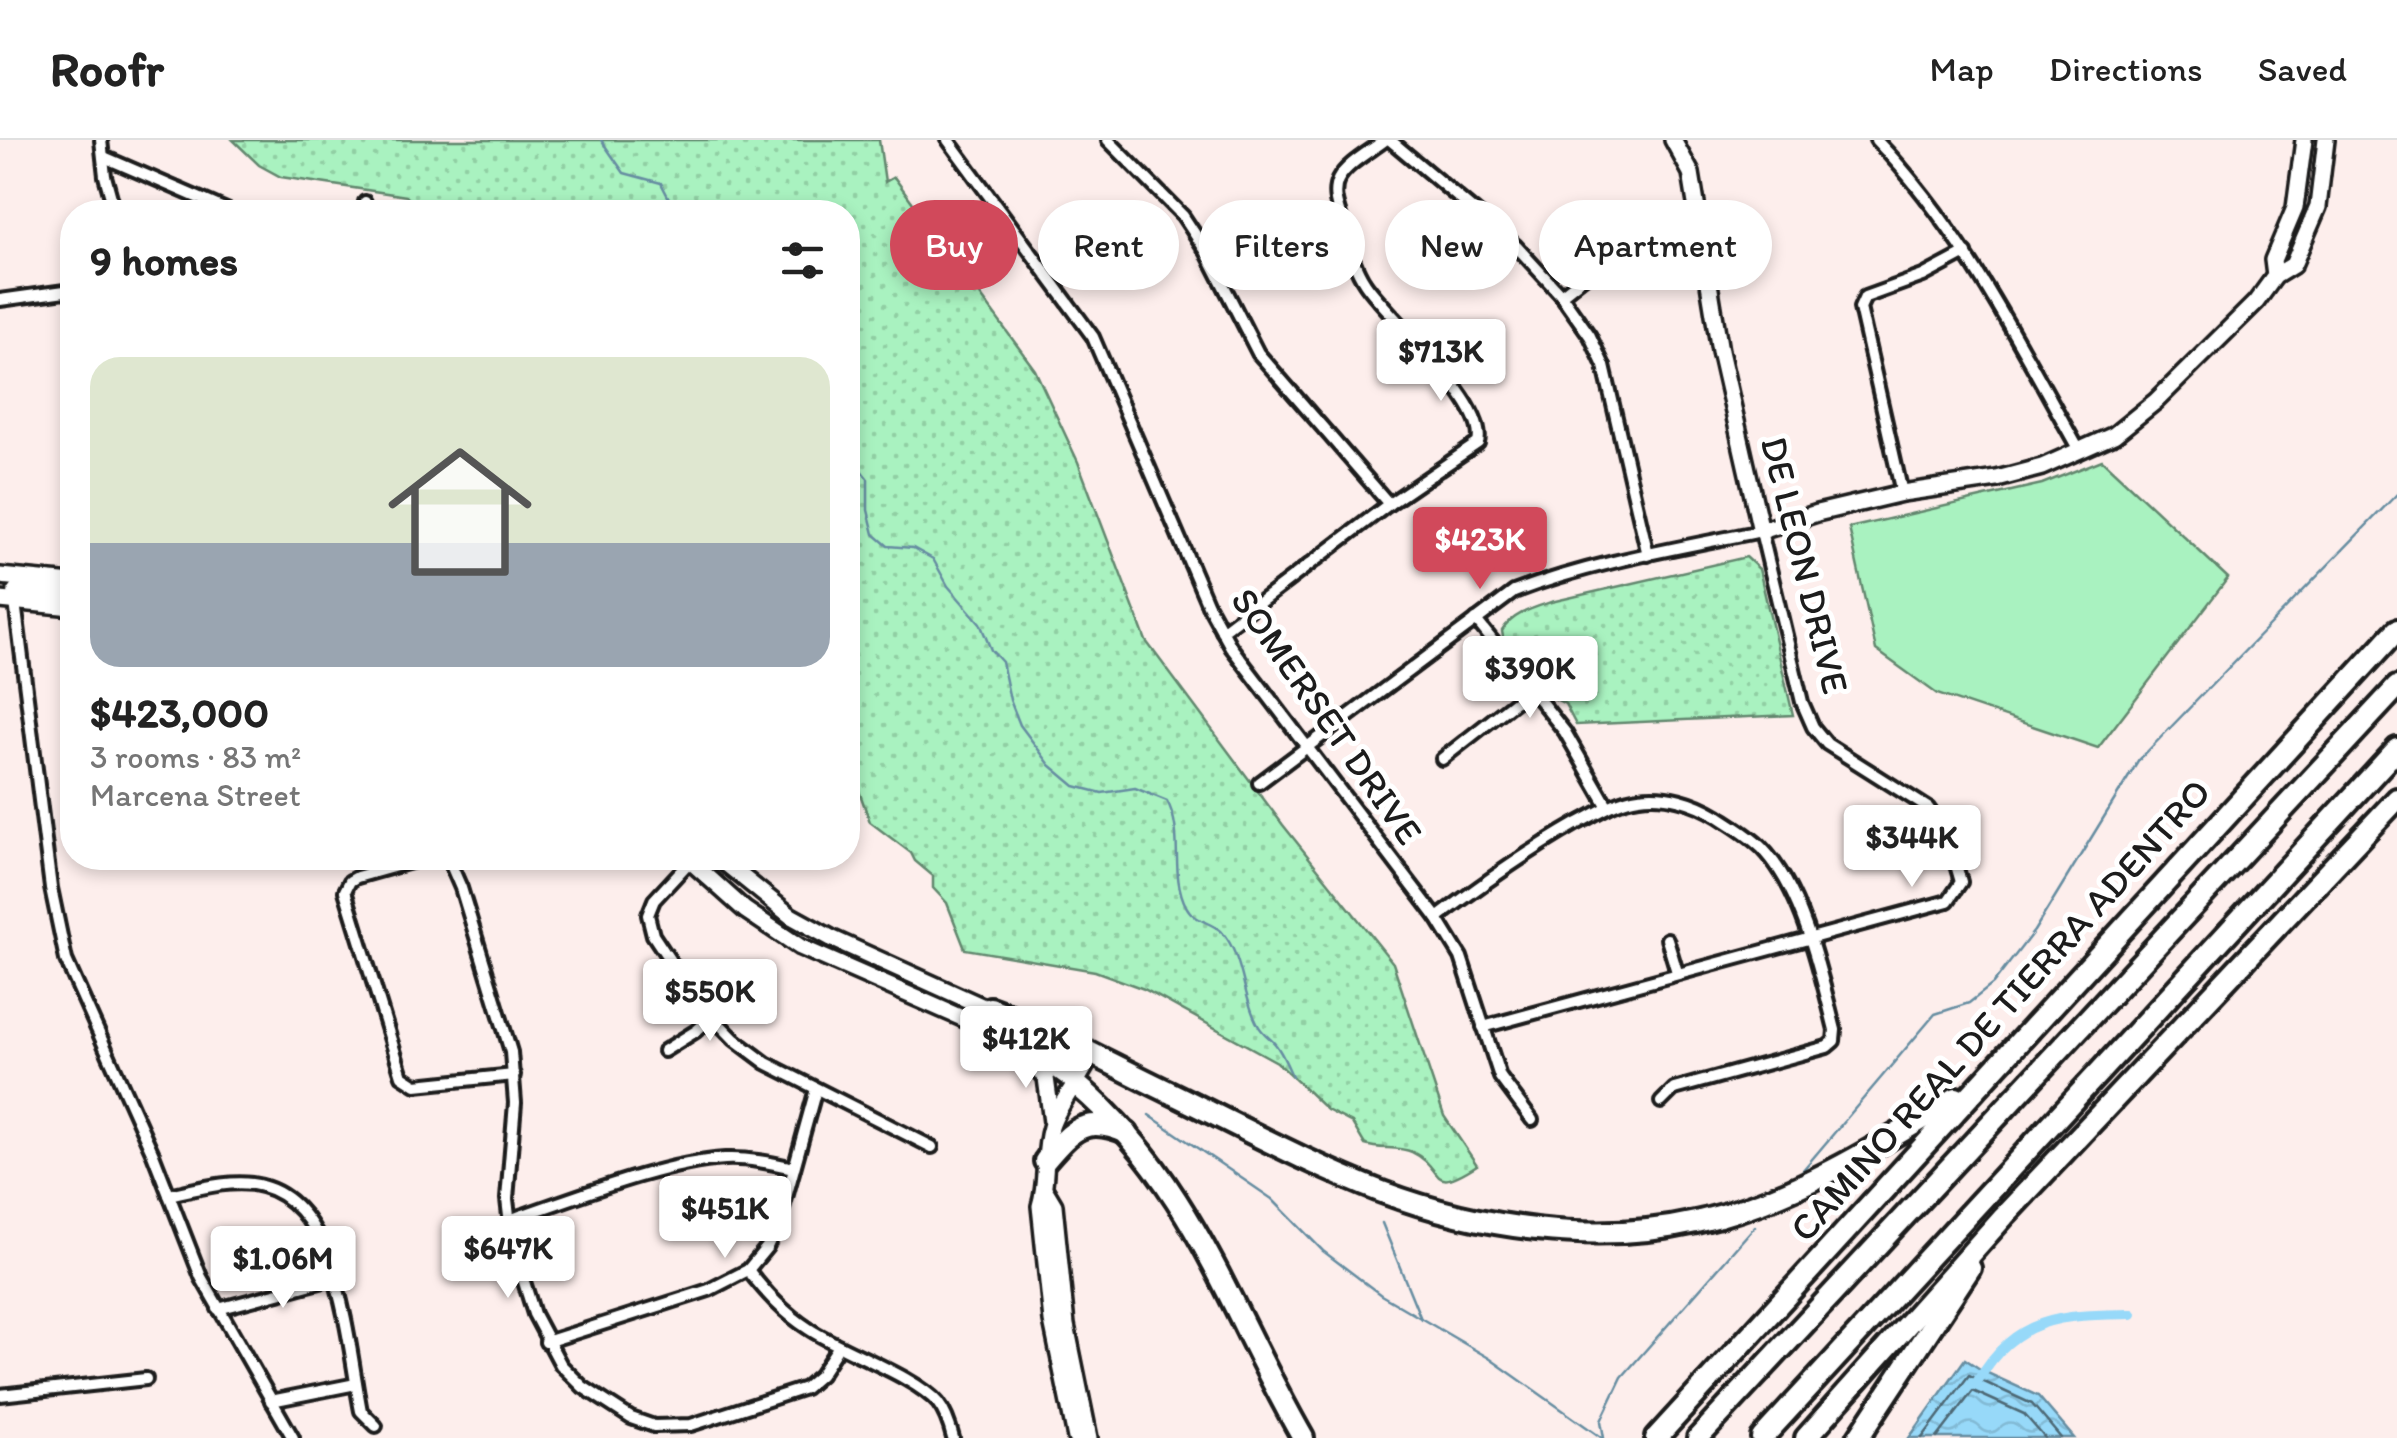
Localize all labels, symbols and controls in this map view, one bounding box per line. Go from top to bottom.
text: Roofr [50,40,164,98]
text: Map [1930,48,1994,90]
text: Directions [2049,48,2203,90]
text: Saved [2258,48,2347,90]
chip: Buy [890,200,1018,290]
chip: Rent [1038,200,1179,290]
chip: Filters [1199,200,1365,290]
chip: New [1385,200,1519,290]
chip: Apartment [1539,200,1772,290]
icon: filters [775,233,830,288]
text: 9 homes [90,235,238,286]
pin: $713K [1371,319,1511,404]
text: $713K [1399,332,1483,370]
icon: home [370,422,550,602]
street label: DE LEON DRIVE [1751,432,1859,698]
pin: $423K [1410,507,1550,592]
text: $423K [1435,520,1525,558]
street label: SOMERSET DRIVE [1221,579,1433,853]
pin: $390K [1460,636,1600,721]
text: $390K [1485,649,1575,687]
text: $423,000 [90,687,269,738]
text: 3 rooms · 83 m² [90,738,301,776]
street label: CAMINO REAL DE TIERRA ADENTRO [1780,769,2220,1251]
text: Marcena Street [90,776,301,814]
pin: $344K [1842,805,1982,890]
text: $344K [1866,818,1958,856]
pin: $550K [640,959,780,1044]
text: $550K [665,972,755,1010]
pin: $412K [956,1006,1096,1091]
text: $412K [982,1019,1070,1057]
pin: $451K [655,1176,795,1261]
text: $451K [681,1189,769,1227]
pin: $647K [438,1216,578,1301]
pin: $1.06M [202,1226,364,1311]
text: $647K [464,1229,552,1267]
text: $1.06M [233,1239,333,1277]

